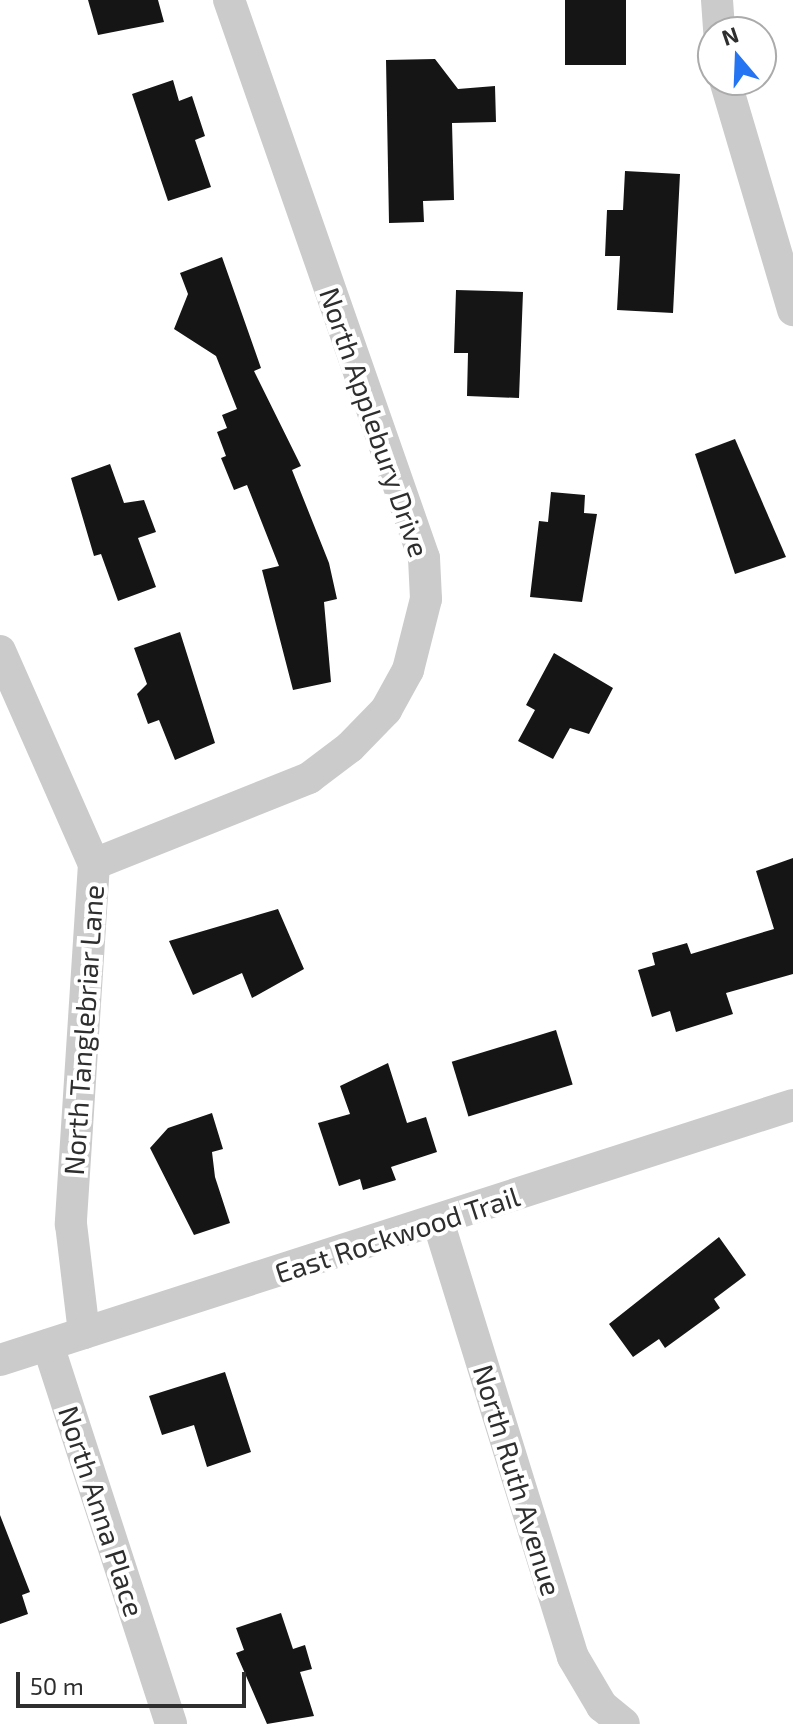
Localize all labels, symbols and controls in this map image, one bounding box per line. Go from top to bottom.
north arrow [697,16,777,96]
text: N [718,20,742,50]
street label: North Applebury Drive [313,282,437,562]
street label: North Tanglebriar Lane [56,883,110,1177]
street label: East Rockwood Trail [270,1178,524,1290]
street label: North Ruth Avenue [467,1360,569,1600]
street label: North Anna Place [52,1401,152,1621]
scale bar [20,1656,250,1706]
text: 50 m [30,1671,84,1700]

